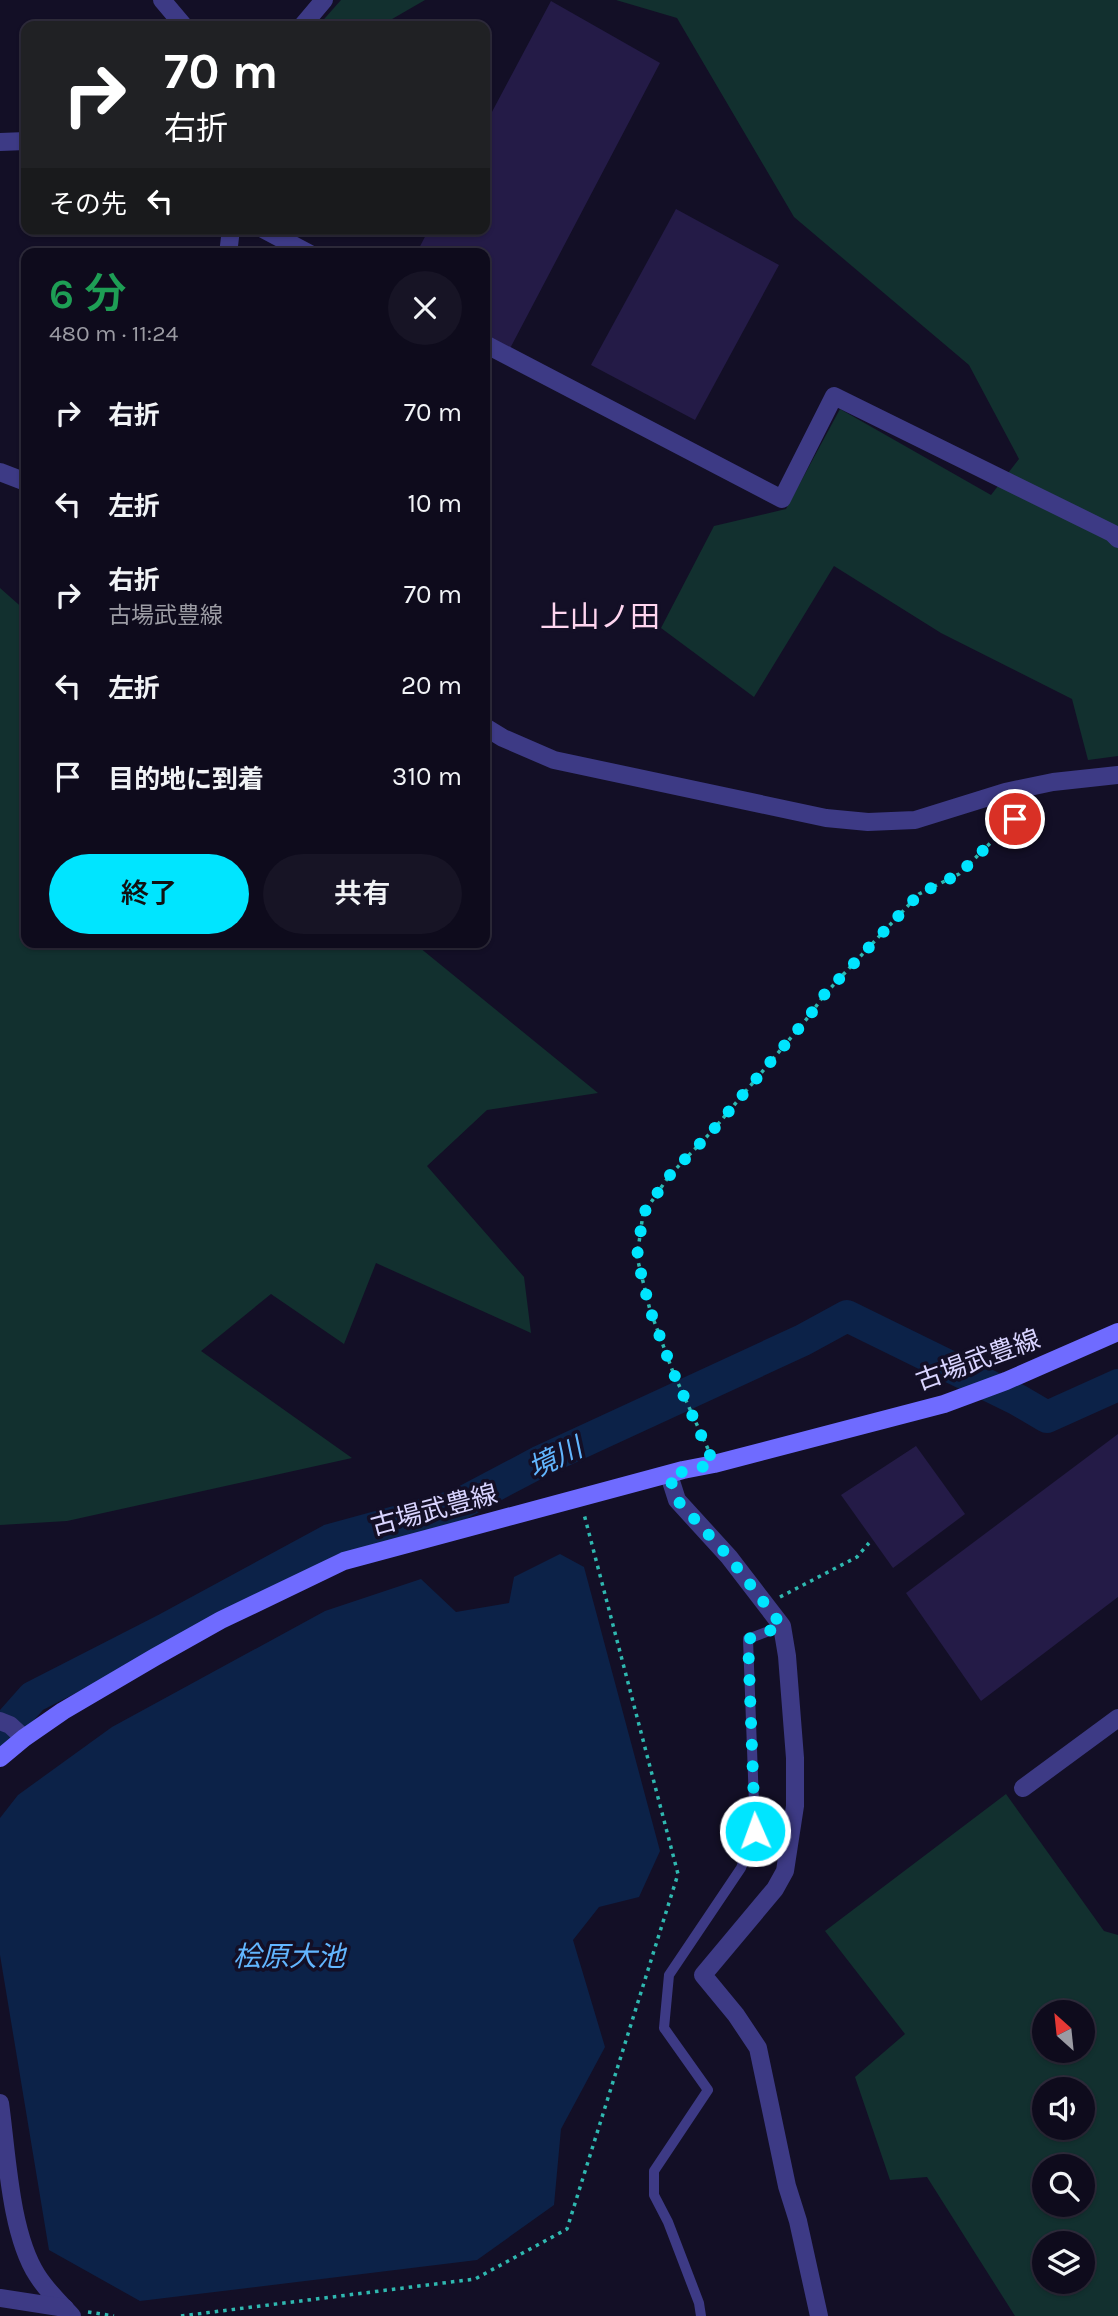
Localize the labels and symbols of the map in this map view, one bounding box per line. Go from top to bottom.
district label: 上山ノ田 [540,599,660,635]
pin [985,789,1045,849]
street label: 古場武豊線 [912,1323,1044,1397]
water label: 境川 [523,1430,590,1485]
street label: 古場武豊線 [367,1478,501,1542]
position arrow [718,1794,792,1868]
water label: 桧原大池 [233,1940,348,1973]
north arrow [1032,2000,1096,2063]

